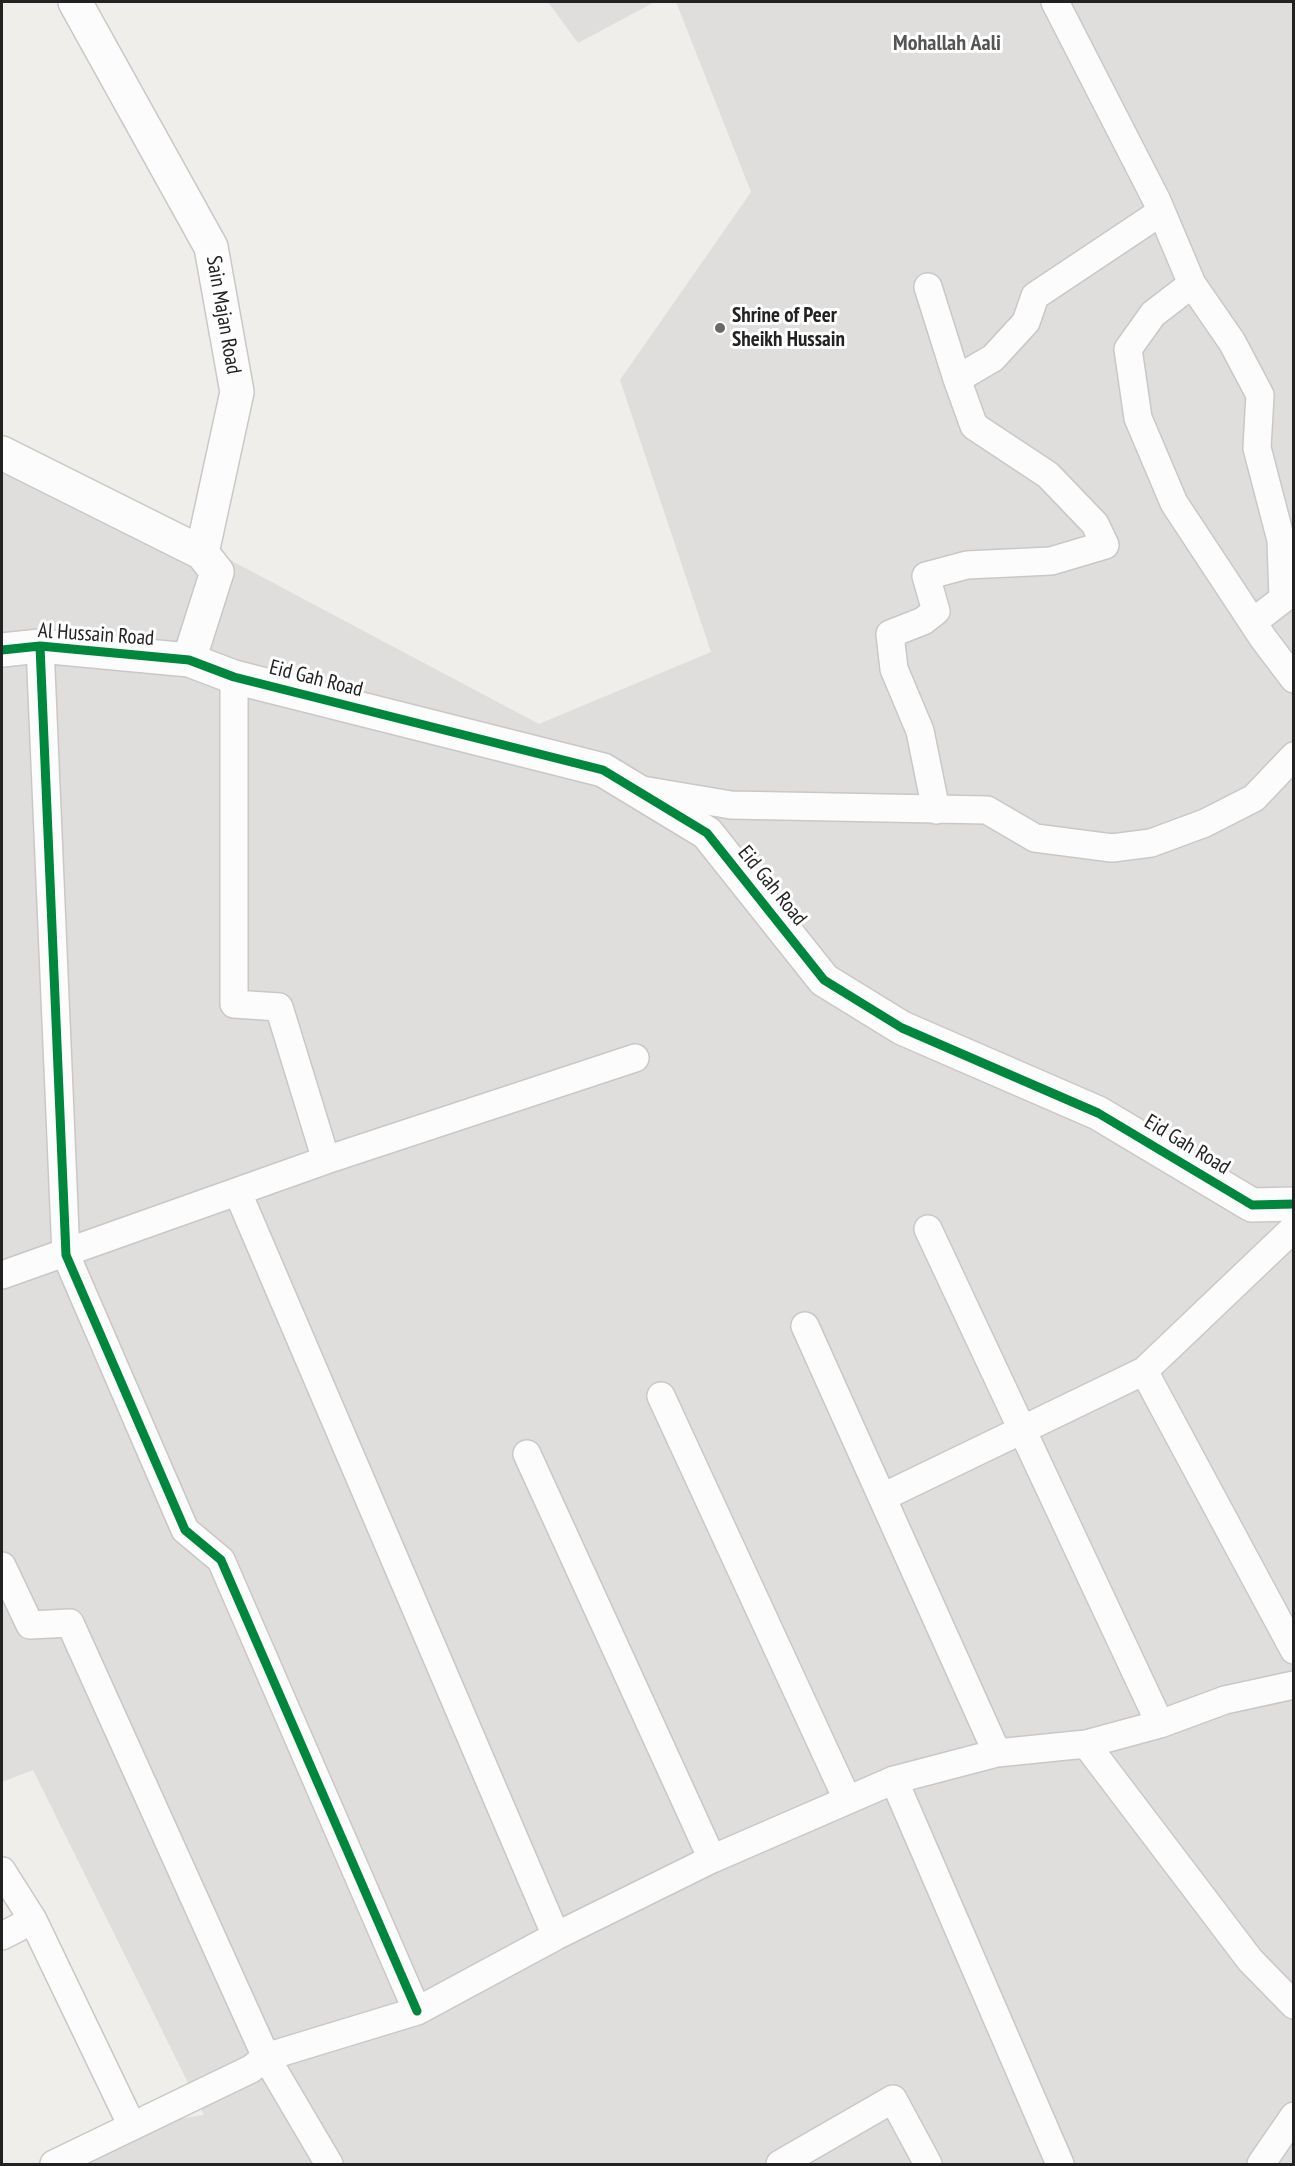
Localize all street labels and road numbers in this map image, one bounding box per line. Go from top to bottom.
street label: Sain Majan Road [200,254,246,376]
street label: Al Hussain Road [37,618,155,652]
street label: Eid Gah Road [267,655,365,703]
street label: Eid Gah Road [732,841,812,931]
street label: Eid Gah Road [1140,1110,1234,1180]

